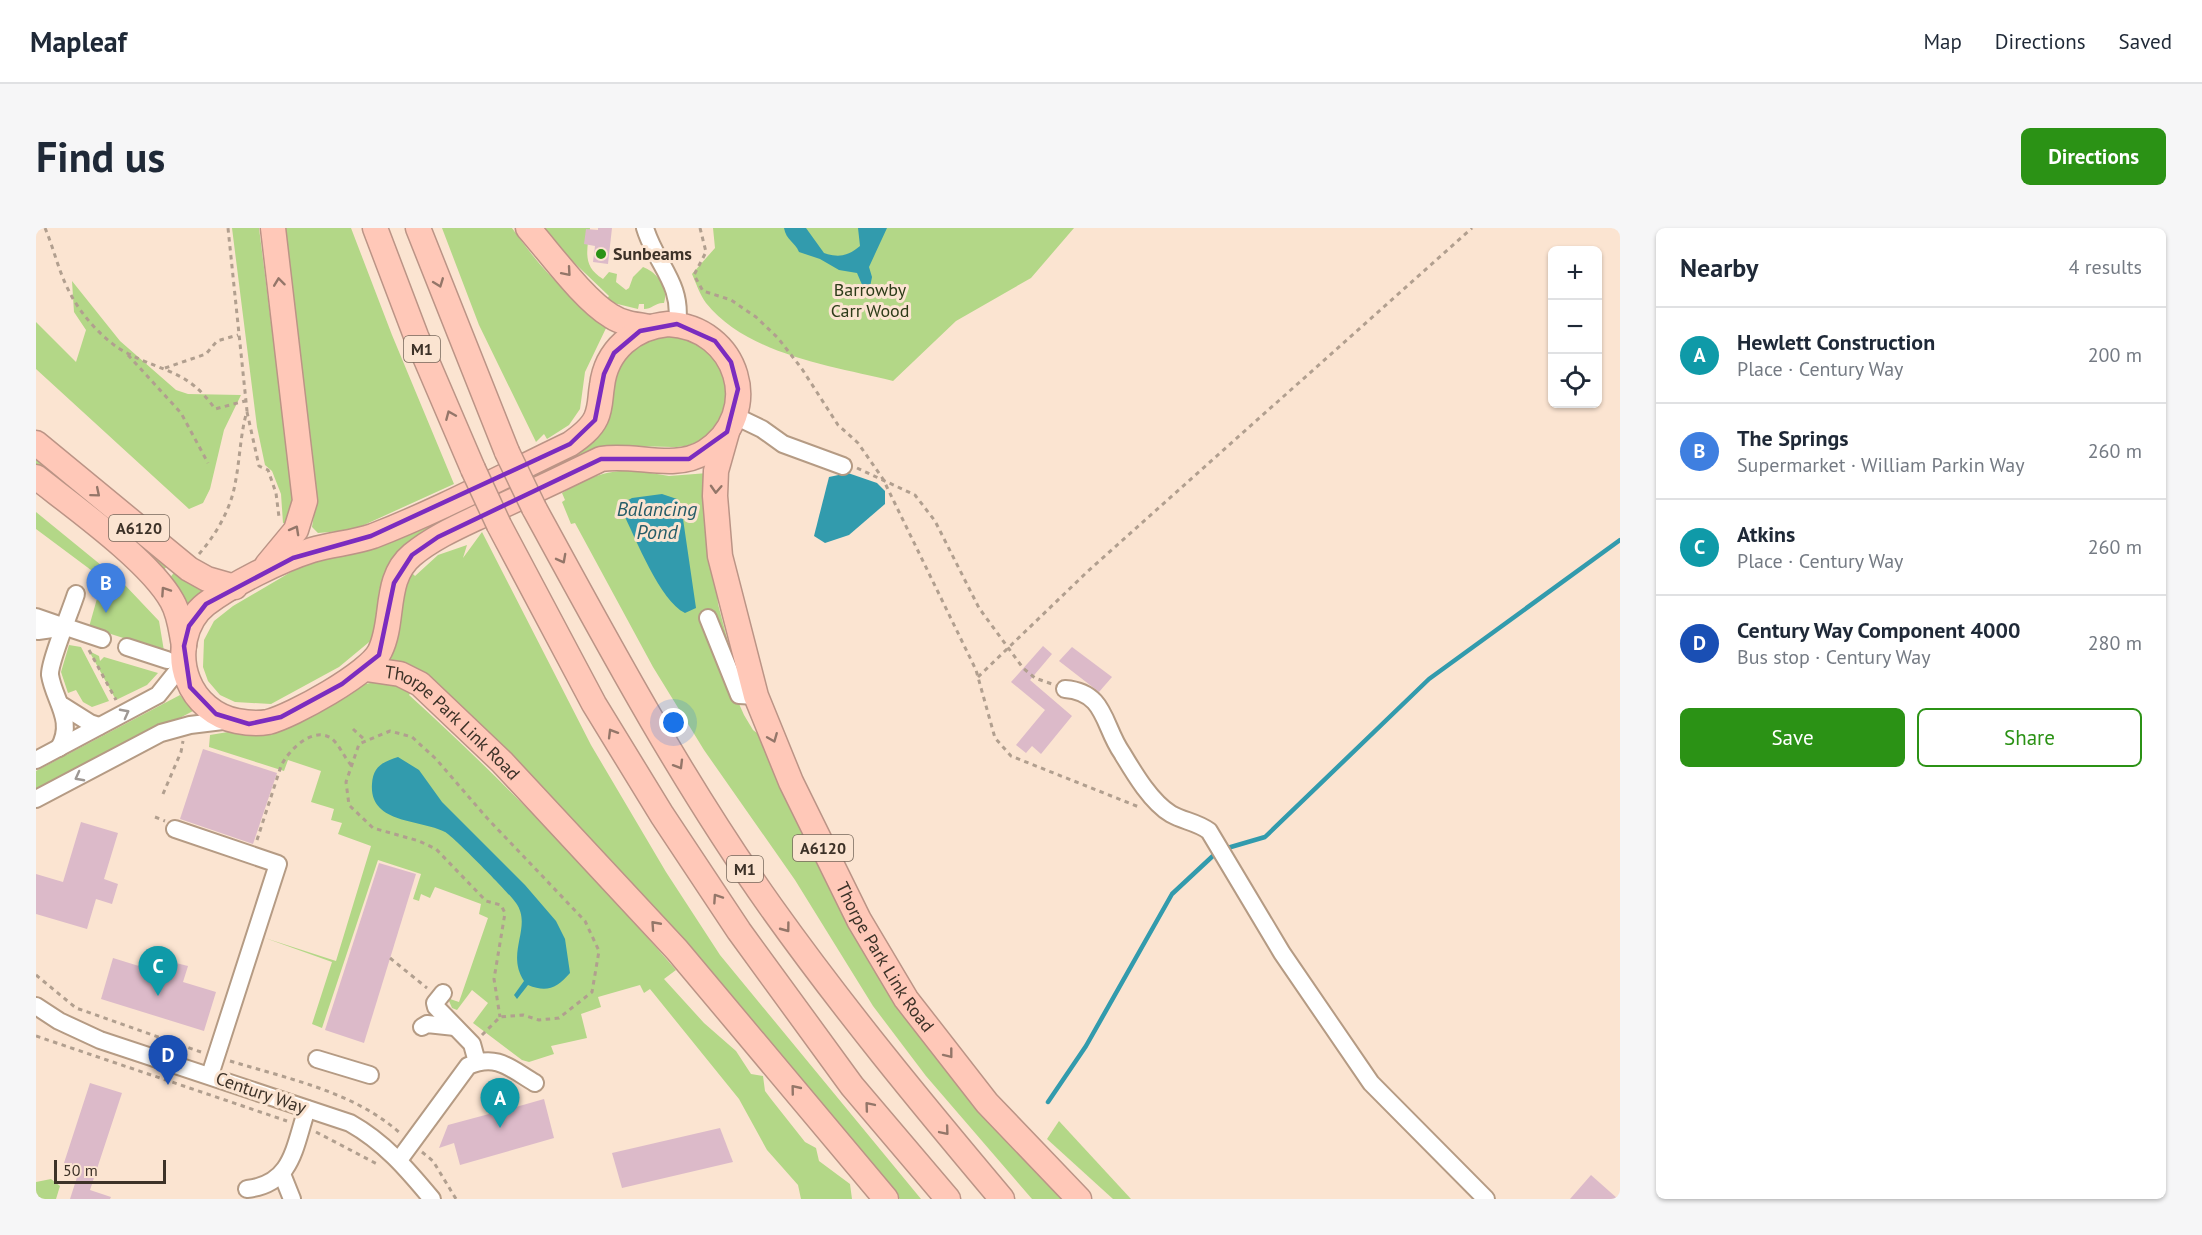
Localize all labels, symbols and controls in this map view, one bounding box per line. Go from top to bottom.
text: Mapleaf [30,23,127,60]
text: Map [1923,28,1962,55]
text: Directions [1995,28,2086,55]
text: Saved [2119,28,2172,55]
button: Directions [2021,128,2166,185]
text: Find us [36,129,165,184]
place label: Sunbeams [613,242,692,265]
map controls [1548,246,1602,408]
button: + [1548,246,1602,300]
marker: Sunbeams [594,247,608,261]
text: Nearby [1680,251,1758,284]
text: 4 results [2069,254,2142,280]
one-way arrow [560,265,571,276]
one-way arrow [273,277,286,286]
one-way arrow [431,277,444,288]
park label: Barrowby Carr Wood [831,278,909,322]
button: − [1548,300,1602,354]
text: Hewlett Construction [1737,328,1935,356]
road number: M1 [404,336,440,362]
text: A [1693,342,1706,368]
text: 200 m [2088,342,2142,368]
button: locate [1548,354,1602,408]
text: Place · Century Way [1737,356,1903,382]
one-way arrow [445,410,457,421]
text: The Springs [1737,424,1848,452]
text: B [1694,438,1705,464]
text: 260 m [2088,438,2142,464]
text: Supermarket · William Parkin Way [1737,452,2025,478]
one-way arrow [709,484,722,493]
one-way arrow [89,485,100,496]
water label: Balancing Pond [617,496,697,545]
road number: A6120 [109,515,169,541]
text: Atkins [1737,520,1795,548]
one-way arrow [288,525,299,536]
text: C [1694,534,1705,560]
text: 260 m [2088,534,2142,560]
text: Place · Century Way [1737,548,1903,574]
one-way arrow [555,553,566,563]
pin: B [86,564,126,613]
one-way arrow [161,587,172,598]
text: Century Way Component 4000 [1737,616,2021,644]
text: D [1693,630,1706,656]
text: 280 m [2088,630,2142,656]
text: Bus stop · Century Way [1737,644,1930,670]
street label: Thorpe Park Link Road [383,660,525,785]
your location [659,708,688,737]
button: Save [1680,708,1905,767]
button: Share [1917,708,2142,767]
one-way arrow [118,709,129,720]
one-way arrow [608,729,620,739]
one-way arrow [766,732,778,743]
one-way arrow [671,759,683,769]
one-way arrow [74,770,85,781]
road number: A6120 [793,835,853,861]
road number: M1 [727,856,763,882]
street label: Thorpe Park Link Road [831,878,939,1037]
one-way arrow [713,894,724,905]
one-way arrow [651,921,662,932]
one-way arrow [779,921,790,932]
pin: C [138,946,178,996]
pin: D [148,1036,188,1085]
one-way arrow [942,1048,953,1059]
street label: Century Way [213,1066,310,1119]
pin: A [480,1078,520,1128]
one-way arrow [792,1085,803,1096]
one-way arrow [866,1102,877,1113]
one-way arrow [938,1124,949,1135]
scale bar [54,1157,166,1184]
text: 50 m [63,1160,98,1180]

